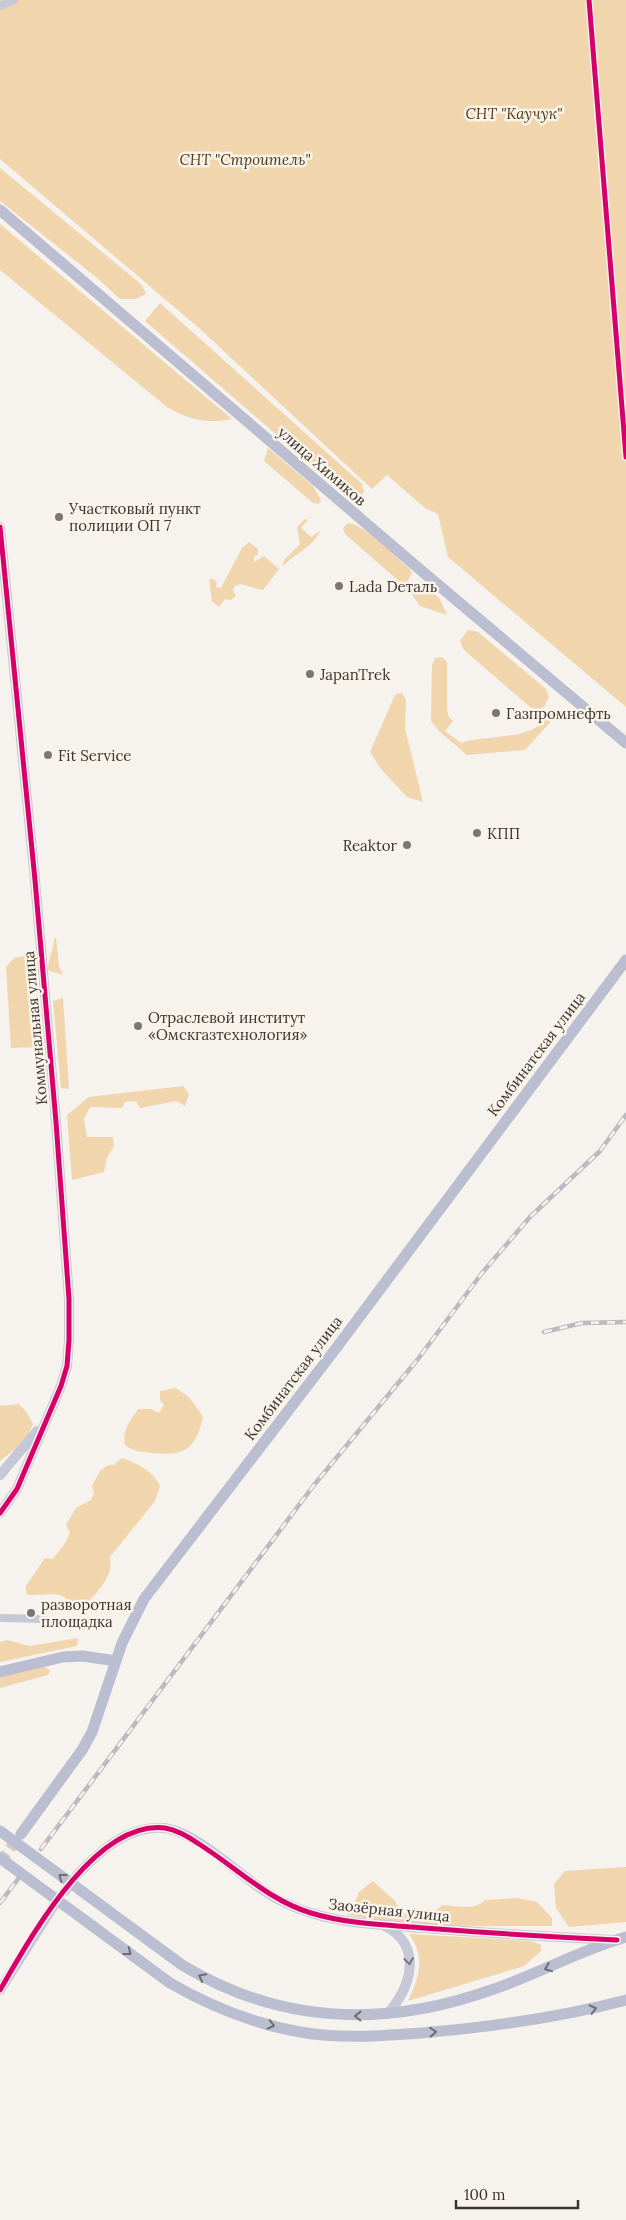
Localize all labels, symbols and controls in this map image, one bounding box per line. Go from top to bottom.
park label: СНТ "Каучук" [466,104,562,123]
park label: СНТ "Строитель" [179,150,311,169]
street label: улица Химиков [274,422,370,510]
place label: Участковый пункт полиции ОП 7 [68,499,201,535]
marker: Участковый пункт полиции ОП 7 [53,511,65,523]
place label: Lada Dеталь [349,577,437,596]
marker: Lada Dеталь [333,580,345,592]
place label: JapanTrek [319,665,390,684]
marker: JapanTrek [304,668,316,680]
place label: Газпромнефть [506,704,611,723]
marker: Газпромнефть [490,707,502,719]
place label: Fit Service [58,746,131,765]
marker: Fit Service [42,749,54,761]
place label: КПП [487,824,520,843]
marker: КПП [471,827,483,839]
place label: Reaktor [343,836,397,855]
marker: Reaktor [401,839,413,851]
street label: Коммунальная улица [19,950,51,1106]
street label: Комбинатская улица [483,988,589,1120]
place label: Отраслевой институт «Омскгазтехнология» [148,1008,308,1044]
marker: Отраслевой институт «Омскгазтехнология» [132,1020,144,1032]
street label: Комбинатская улица [240,1312,346,1444]
place label: разворотная площадка [41,1595,132,1631]
marker: разворотная площадка [25,1607,37,1619]
one-way arrow [59,1875,68,1883]
street label: Заозёрная улица [327,1894,451,1926]
one-way arrow [122,1946,132,1955]
one-way arrow [403,1957,414,1965]
one-way arrow [544,1961,553,1972]
one-way arrow [198,1973,207,1983]
one-way arrow [589,2004,598,2015]
one-way arrow [354,2011,362,2021]
one-way arrow [267,2019,276,2030]
one-way arrow [429,2027,437,2038]
scale bar [456,2178,578,2210]
text: 100 m [464,2185,505,2204]

